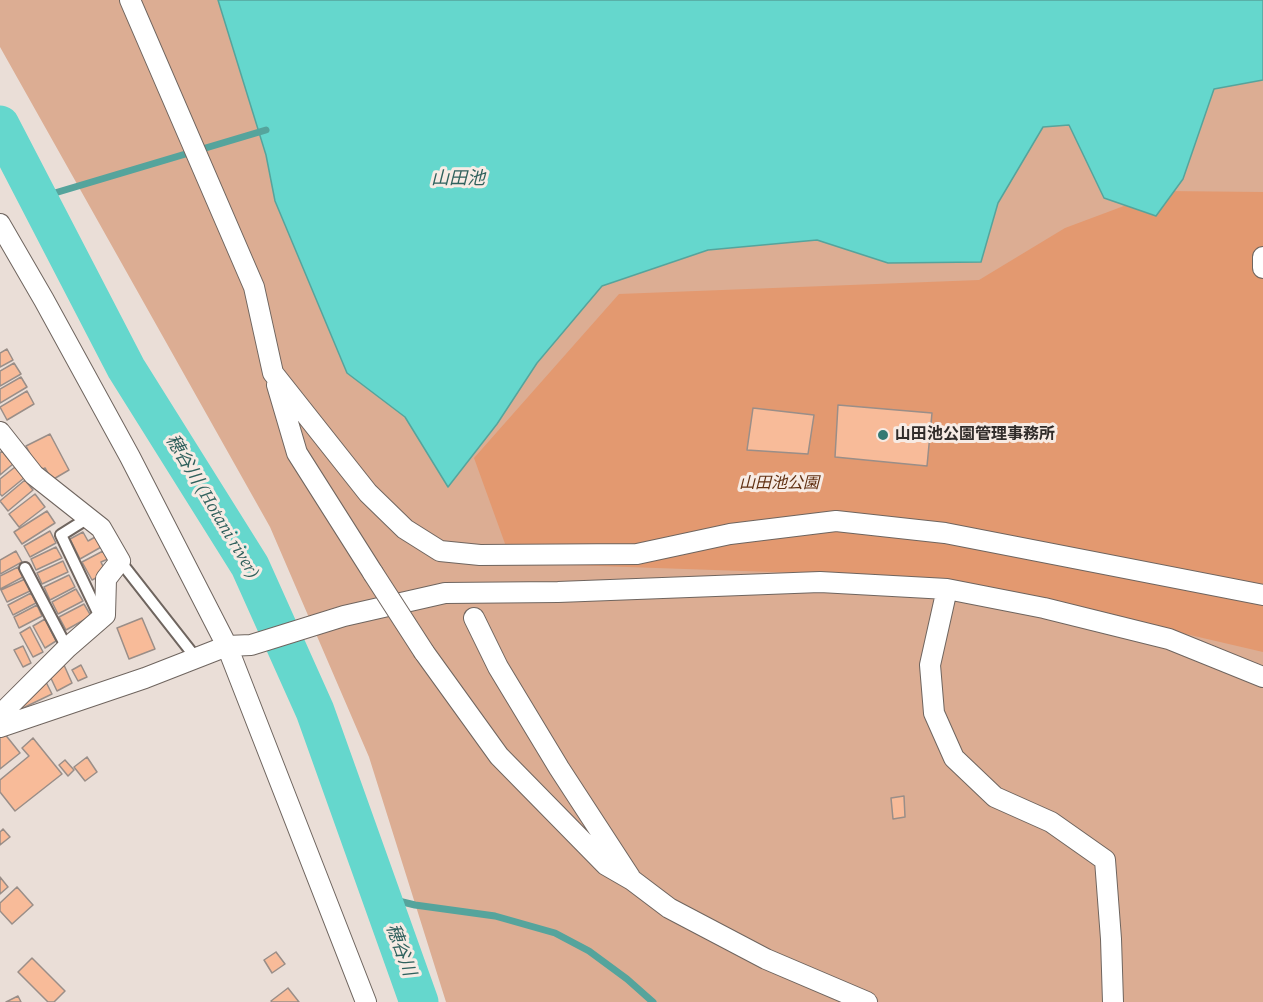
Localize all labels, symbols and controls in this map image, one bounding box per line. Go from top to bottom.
water label: 山田池 [431,168,485,190]
place label: 山田池公園管理事務所 [895,425,1055,445]
marker: 山田池公園管理事務所 [876,428,890,442]
water label: 穂谷川 (Hotani river) [160,431,264,583]
park label: 山田池公園 [739,474,819,494]
water label: 穂谷川 [381,921,419,979]

